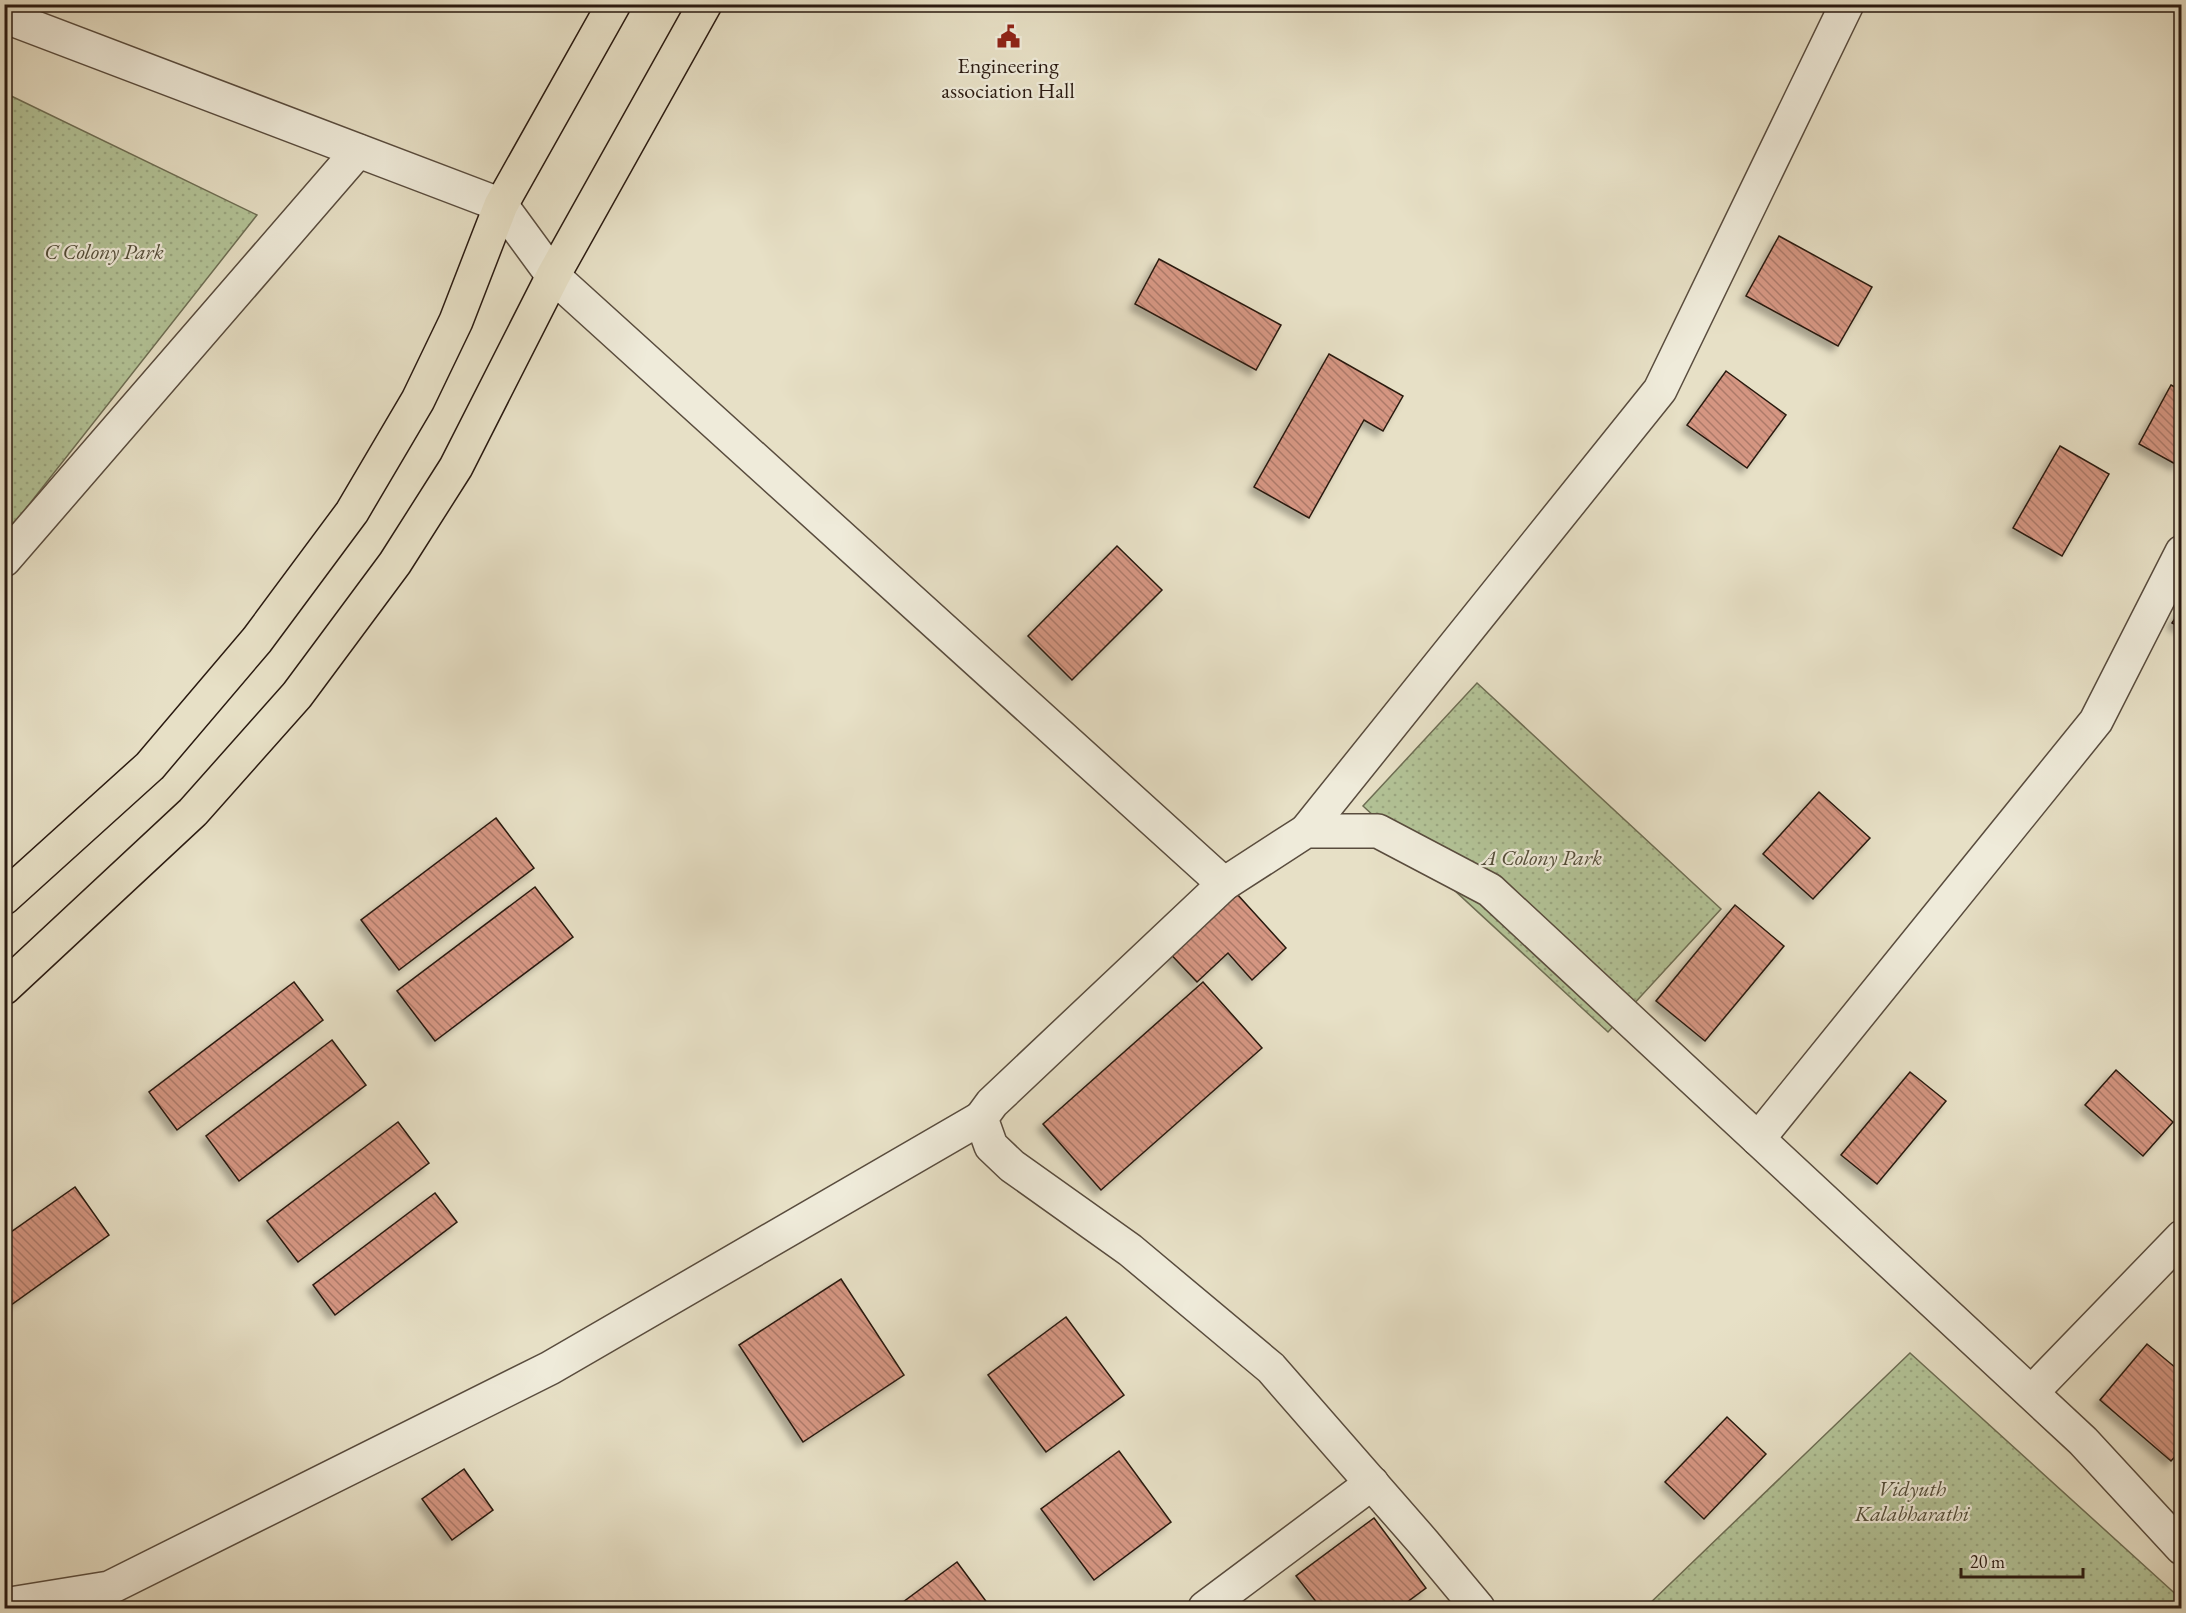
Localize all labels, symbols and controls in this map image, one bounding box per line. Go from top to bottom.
public building icon: Engineering association Hall [995,23,1021,49]
place label: Engineering association Hall [941,51,1075,105]
park label: C Colony Park [44,237,164,266]
park label: A Colony Park [1480,843,1602,872]
park label: Vidyuth Kalabharathi [1854,1474,1971,1528]
scale bar [1961,1541,2082,1579]
text: 20 m [1970,1550,2005,1573]

